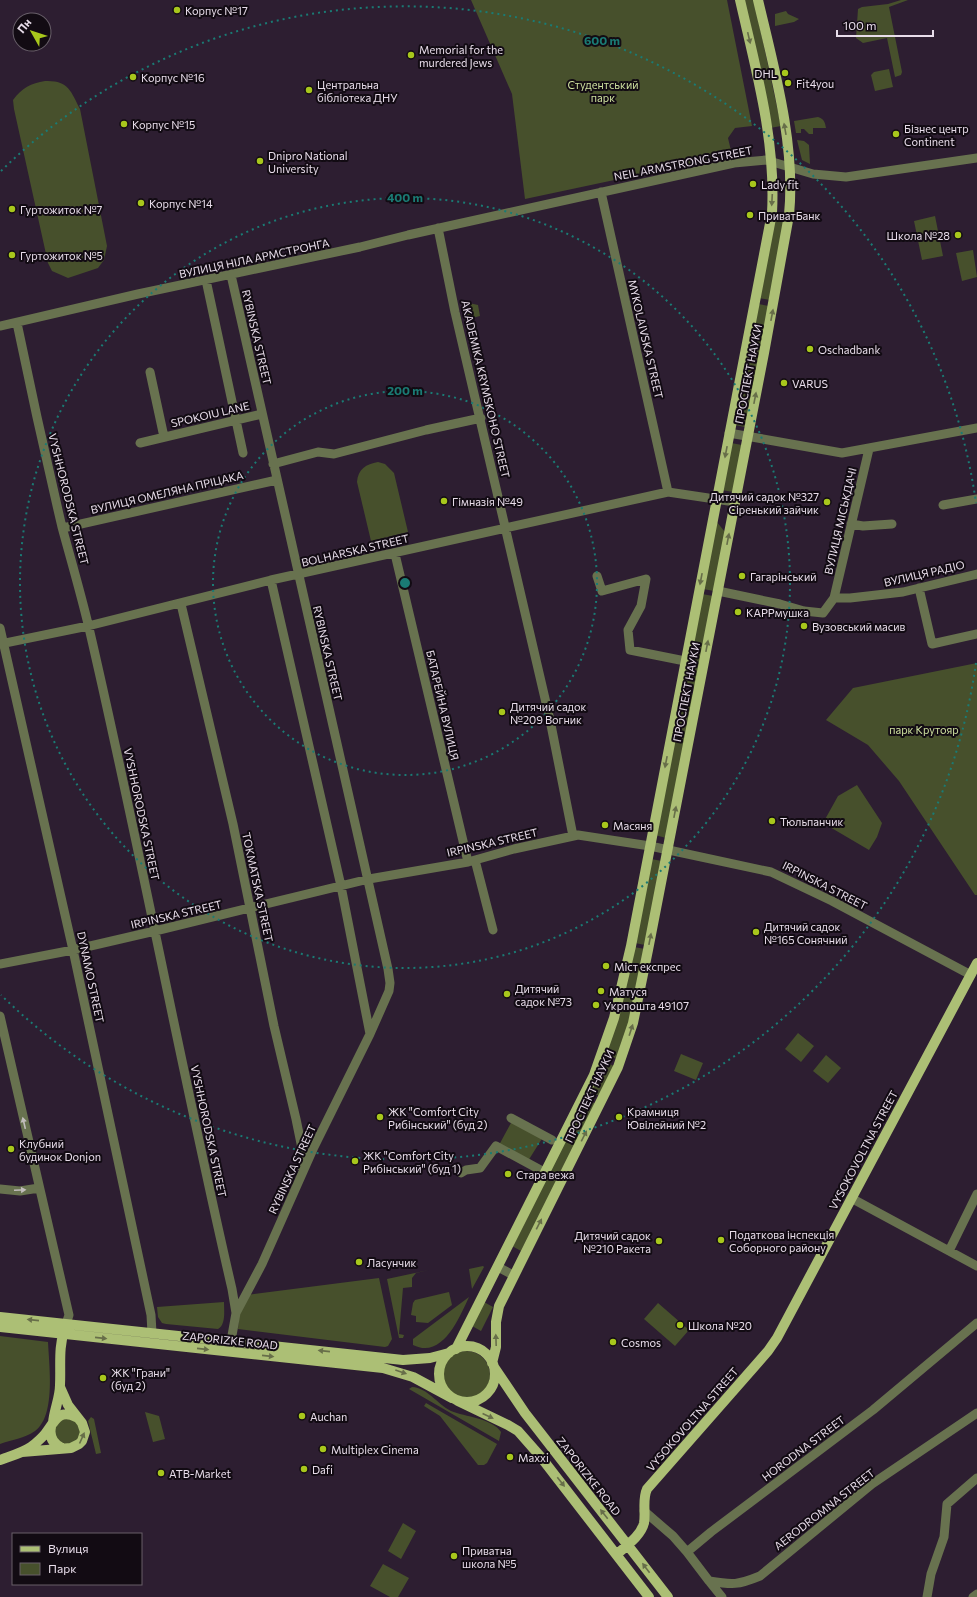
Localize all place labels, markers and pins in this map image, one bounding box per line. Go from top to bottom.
place label: Корпус №17 [185,4,248,17]
marker: Корпус №17 [172,5,182,15]
place label: Memorial for the murdered Jews [419,43,503,70]
marker: Memorial for the murdered Jews [406,50,416,60]
place label: DHL [754,67,777,80]
marker: DHL [780,68,790,78]
place label: Корпус №16 [141,71,205,84]
marker: Корпус №16 [128,72,138,82]
place label: Fit4you [796,77,834,90]
place label: Центральна бібліотека ДНУ [317,78,398,104]
marker: Fit4you [783,78,793,88]
marker: Центральна бібліотека ДНУ [304,85,314,95]
place label: Корпус №15 [132,118,195,131]
marker: Корпус №15 [119,119,129,129]
place label: Бізнес центр Continent [904,122,969,148]
marker: Бізнес центр Continent [891,129,901,139]
place label: Dnipro National University [268,149,347,175]
marker: Dnipro National University [255,156,265,166]
place label: Lady fit [761,178,799,191]
marker: Lady fit [748,179,758,189]
place label: Корпус №14 [149,197,213,210]
marker: Корпус №14 [136,198,146,208]
place label: Гуртожиток №7 [20,203,103,216]
marker: Гуртожиток №7 [7,204,17,214]
place label: ПриватБанк [758,209,821,222]
marker: ПриватБанк [745,210,755,220]
place label: Школа №28 [887,229,950,242]
marker: Школа №28 [953,230,963,240]
place label: Гуртожиток №5 [20,249,103,262]
marker: Гуртожиток №5 [7,250,17,260]
place label: Oschadbank [818,343,880,356]
marker: Oschadbank [805,344,815,354]
place label: VARUS [792,377,828,390]
marker: VARUS [779,378,789,388]
place label: Дитячий садок №327 Сіренький зайчик [709,490,819,516]
place label: Гімназія №49 [452,495,523,508]
marker: Гімназія №49 [439,496,449,506]
marker: Дитячий садок №327 Сіренький зайчик [822,497,832,507]
place label: Гагарінський [750,570,817,583]
marker: Гагарінський [737,571,747,581]
centre of rings [398,576,412,590]
place label: КАРРмушка [746,606,809,619]
marker: КАРРмушка [733,607,743,617]
place label: Вузовський масив [812,620,905,633]
marker: Вузовський масив [799,621,809,631]
place label: Дитячий садок №209 Вогник [510,700,587,726]
marker: Дитячий садок №209 Вогник [497,707,507,717]
place label: Тюльпанчик [780,815,843,828]
marker: Тюльпанчик [767,816,777,826]
place label: Масяня [613,819,652,832]
marker: Масяня [600,820,610,830]
place label: Дитячий садок №165 Сонячний [764,920,848,946]
marker: Дитячий садок №165 Сонячний [751,927,761,937]
place label: Міст експрес [614,960,681,973]
marker: Міст експрес [601,961,611,971]
place label: Дитячий садок №73 [515,982,572,1008]
place label: Матуся [609,985,647,998]
marker: Матуся [596,986,606,996]
marker: Дитячий садок №73 [502,989,512,999]
place label: Укрпошта 49107 [604,999,689,1012]
marker: Укрпошта 49107 [591,1000,601,1010]
place label: ЖК "Comfort City Рибінський" (буд 2) [388,1105,487,1131]
place label: Крамниця Ювілейний №2 [627,1105,706,1131]
marker: ЖК "Comfort City Рибінський" (буд 2) [375,1112,385,1122]
marker: Крамниця Ювілейний №2 [614,1112,624,1122]
place label: Клубний будинок Donjon [19,1137,101,1163]
marker: Клубний будинок Donjon [6,1144,16,1154]
place label: ЖК "Comfort City Рибінський" (буд 1) [363,1149,461,1175]
marker: ЖК "Comfort City Рибінський" (буд 1) [350,1156,360,1166]
place label: Стара вежа [516,1168,575,1181]
marker: Стара вежа [503,1169,513,1179]
place label: Податкова інспекція Соборного району [729,1228,834,1254]
place label: Дитячий садок №210 Ракета [575,1229,651,1255]
marker: Податкова інспекція Соборного району [716,1235,726,1245]
marker: Дитячий садок №210 Ракета [654,1236,664,1246]
place label: Ласунчик [367,1256,417,1269]
marker: Ласунчик [354,1257,364,1267]
place label: Школа №20 [688,1319,752,1332]
marker: Школа №20 [675,1320,685,1330]
place label: Cosmos [621,1336,661,1349]
marker: Cosmos [608,1337,618,1347]
place label: ЖК "Грани" (буд 2) [111,1366,170,1392]
marker: ЖК "Грани" (буд 2) [98,1373,108,1383]
place label: Auchan [310,1410,347,1423]
marker: Auchan [297,1411,307,1421]
place label: Multiplex Cinema [331,1443,419,1456]
marker: Multiplex Cinema [318,1444,328,1454]
place label: Maxxi [518,1451,549,1464]
marker: Maxxi [505,1452,515,1462]
place label: Dafi [312,1463,333,1476]
marker: Dafi [299,1464,309,1474]
place label: ATB-Market [169,1467,231,1480]
marker: ATB-Market [156,1468,166,1478]
place label: Приватна школа №5 [462,1544,517,1570]
marker: Приватна школа №5 [449,1551,459,1561]

